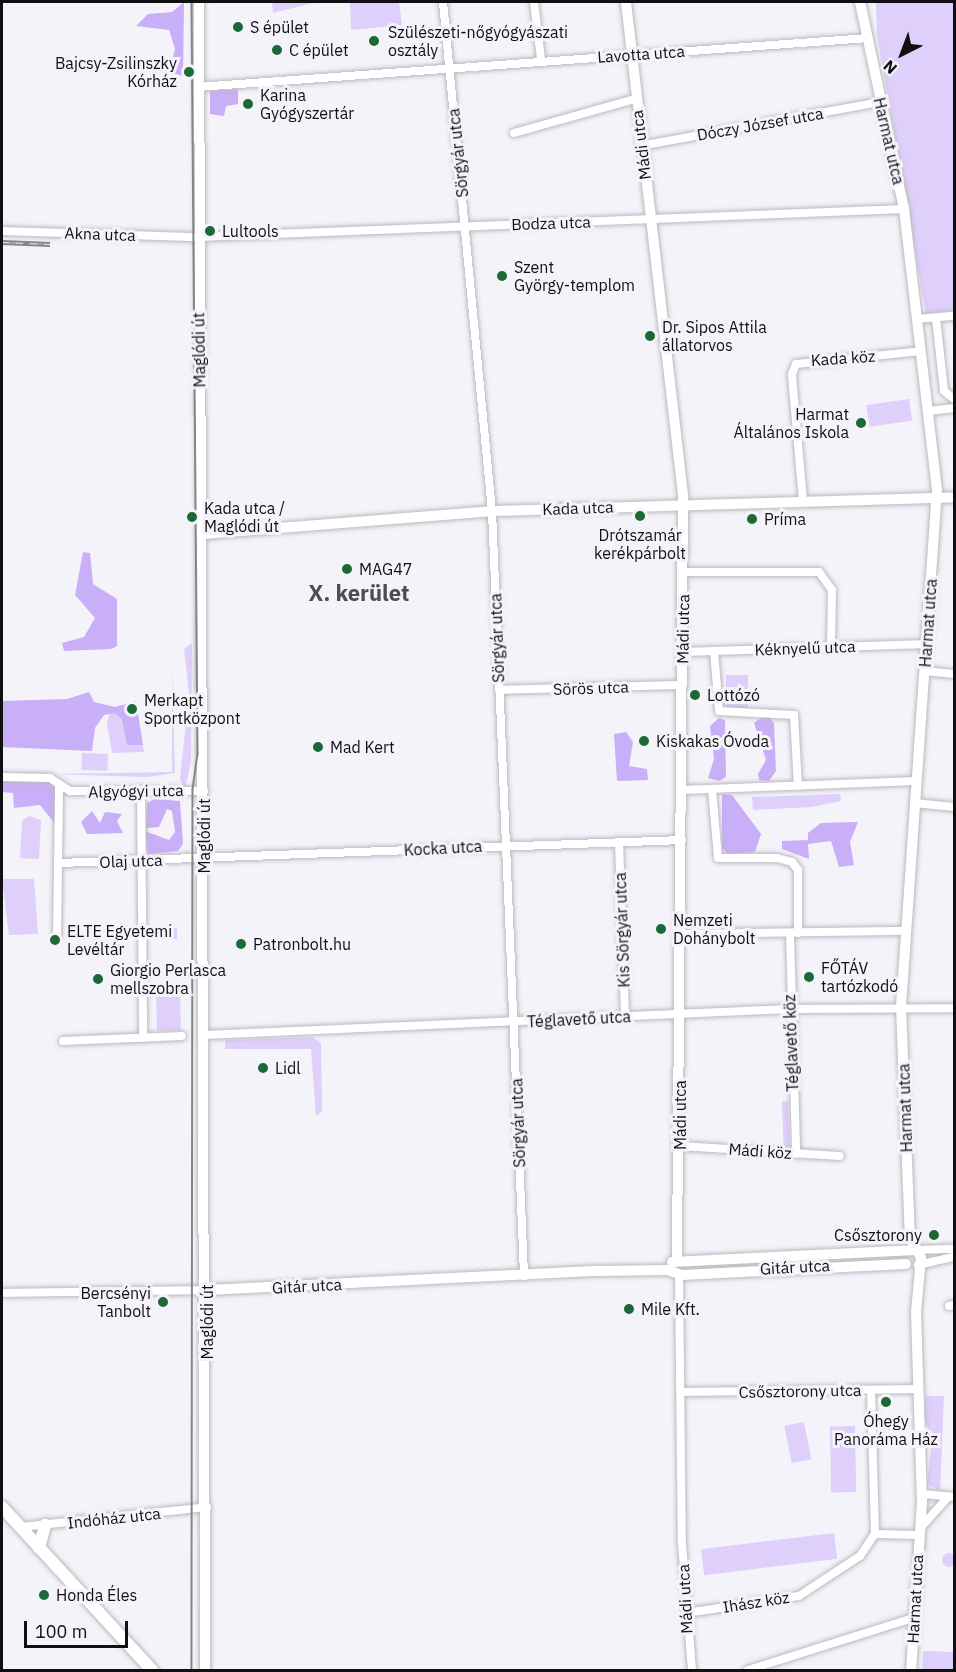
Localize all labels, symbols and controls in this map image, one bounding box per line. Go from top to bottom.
place label: S épület [250,17,309,37]
marker: S épület [231,20,245,34]
place label: Szülészeti-nőgyógyászati osztály [388,22,568,60]
north arrow [872,24,932,84]
marker: Szülészeti-nőgyógyászati osztály [365,32,383,50]
place label: C épület [289,40,349,60]
street label: Lavotta utca [597,41,685,67]
marker: C épület [270,43,284,57]
place label: Bajcsy-Zsilinszky Kórház [55,53,177,91]
text: N [879,56,901,79]
marker: Bajcsy-Zsilinszky Kórház [182,65,196,79]
place label: Karina Gyógyszertár [260,85,354,123]
street label: Harmat utca [870,96,908,186]
marker: Karina Gyógyszertár [241,97,255,111]
street label: Dóczy József utca [695,103,825,145]
street label: Sörgyár utca [444,108,472,198]
street label: Mádi utca [627,109,655,181]
street label: Bodza utca [511,212,591,234]
place label: Lultools [222,221,279,241]
street label: Akna utca [64,223,136,245]
marker: Lultools [203,224,217,238]
place label: Szent György-templom [514,257,635,295]
marker: Szent György-templom [495,269,509,283]
street label: Maglódi út [189,312,209,388]
place label: Dr. Sipos Attila állatorvos [662,317,767,355]
marker: Dr. Sipos Attila állatorvos [643,329,657,343]
street label: Kada köz [810,346,876,370]
place label: Harmat Általános Iskola [734,404,849,442]
marker: Harmat Általános Iskola [854,416,868,430]
street label: Kada utca [542,497,614,519]
place label: Kada utca / Maglódi út [204,498,285,536]
marker: Drótszamár kerékpárbolt [633,509,647,523]
place label: Príma [764,509,806,529]
marker: Kada utca / Maglódi út [185,510,199,524]
marker: Príma [745,512,759,526]
place label: Drótszamár kerékpárbolt [594,525,686,563]
place label: MAG47 [359,559,412,579]
marker: MAG47 [340,562,354,576]
street label: Harmat utca [915,578,941,668]
district label: X. kerület [309,580,409,606]
street label: Sörgyár utca [486,593,508,683]
street label: Mádi utca [673,594,693,664]
street label: Kéknyelű utca [754,637,856,659]
street label: Sörös utca [553,677,629,699]
place label: Lottózó [707,685,760,705]
marker: Lottózó [688,688,702,702]
place label: Merkapt Sportközpont [144,690,240,728]
marker: Merkapt Sportközpont [125,702,139,716]
place label: Kiskakas Óvoda [656,731,769,751]
marker: Kiskakas Óvoda [637,734,651,748]
place label: Mad Kert [330,737,395,757]
marker: Mad Kert [311,740,325,754]
street label: Algyógyi utca [88,781,184,801]
street label: Maglódi út [194,798,214,874]
street label: Kocka utca [403,836,483,860]
street label: Olaj utca [99,850,163,872]
street label: Kis Sörgyár utca [610,872,634,988]
place label: Nemzeti Dohánybolt [673,910,755,948]
place label: ELTE Egyetemi Levéltár [67,921,172,959]
marker: Nemzeti Dohánybolt [654,922,668,936]
marker: ELTE Egyetemi Levéltár [48,933,62,947]
place label: Patronbolt.hu [253,934,351,954]
marker: Patronbolt.hu [234,937,248,951]
place label: FŐTÁV tartózkodó [821,958,898,996]
place label: Giorgio Perlasca mellszobra [110,960,226,998]
marker: FŐTÁV tartózkodó [802,970,816,984]
marker: Giorgio Perlasca mellszobra [91,972,105,986]
street label: Téglavető köz [780,994,802,1092]
street label: Téglavető utca [526,1007,632,1031]
place label: Lidl [275,1058,301,1078]
marker: Lidl [256,1061,270,1075]
street label: Harmat utca [894,1063,916,1153]
street label: Sörgyár utca [507,1078,529,1168]
street label: Mádi utca [670,1080,690,1150]
street label: Mádi köz [728,1139,792,1163]
place label: Csősztorony [834,1225,922,1245]
marker: Csősztorony [927,1228,941,1242]
street label: Gitár utca [759,1256,831,1278]
street label: Gitár utca [271,1275,343,1297]
place label: Bercsényi Tanbolt [80,1283,151,1321]
street label: Maglódi út [197,1284,217,1360]
marker: Bercsényi Tanbolt [156,1295,170,1309]
place label: Mile Kft. [641,1299,700,1319]
marker: Mile Kft. [622,1302,636,1316]
street label: Csősztorony utca [738,1380,862,1402]
marker: Óhegy Panoráma Ház [879,1395,893,1409]
place label: Óhegy Panoráma Ház [834,1411,938,1449]
street label: Indóház utca [66,1504,162,1532]
street label: Harmat utca [903,1554,927,1644]
street label: Mádi utca [674,1564,696,1634]
place label: Honda Éles [56,1585,137,1605]
street label: Ihász köz [721,1587,791,1617]
marker: Honda Éles [37,1588,51,1602]
scale bar [27,1609,130,1647]
text: 100 m [35,1620,87,1643]

